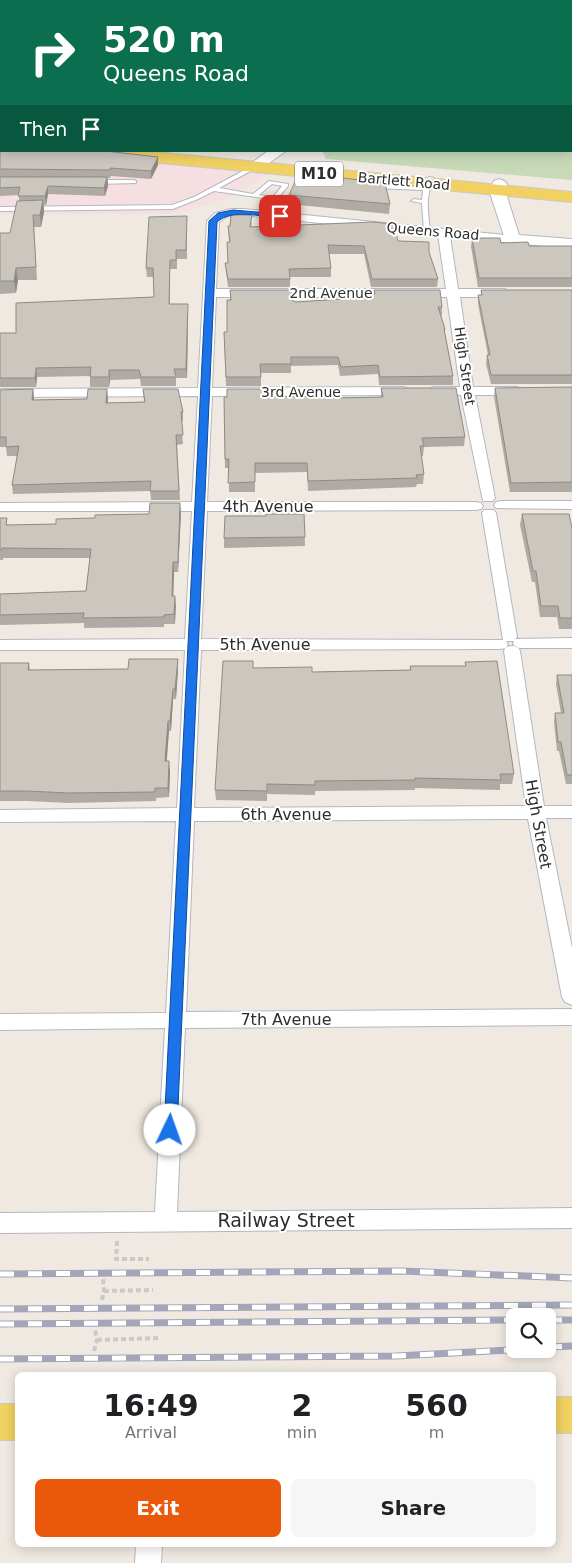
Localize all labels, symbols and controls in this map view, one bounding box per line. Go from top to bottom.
icon: right [20,20,85,85]
text: 520 m [103,20,225,60]
text: Queens Road [103,61,249,86]
icon: arrive [77,115,105,143]
text: Then [20,118,67,140]
road number: M10 [295,162,343,186]
street label: Bartlett Road [357,169,451,193]
pin [259,195,301,237]
icon: arrive [266,202,294,230]
street label: Queens Road [386,219,480,243]
street label: 2nd Avenue [289,285,373,301]
street label: High Street [452,326,479,407]
street label: 3rd Avenue [261,384,341,400]
street label: 4th Avenue [222,497,314,516]
street label: 5th Avenue [219,635,311,654]
street label: High Street [521,778,556,870]
street label: 6th Avenue [240,805,332,824]
street label: 7th Avenue [240,1010,332,1029]
position arrow [143,1103,195,1155]
street label: Railway Street [217,1209,355,1231]
map controls [506,1308,556,1358]
button: search [506,1308,556,1358]
text: 16:49 [103,1388,199,1423]
text: 2 [291,1388,312,1423]
text: 560 [405,1388,468,1423]
text: Arrival [125,1423,177,1442]
text: min [287,1423,317,1442]
text: m [429,1423,444,1442]
button: Exit [35,1479,281,1537]
button: Share [291,1479,536,1537]

